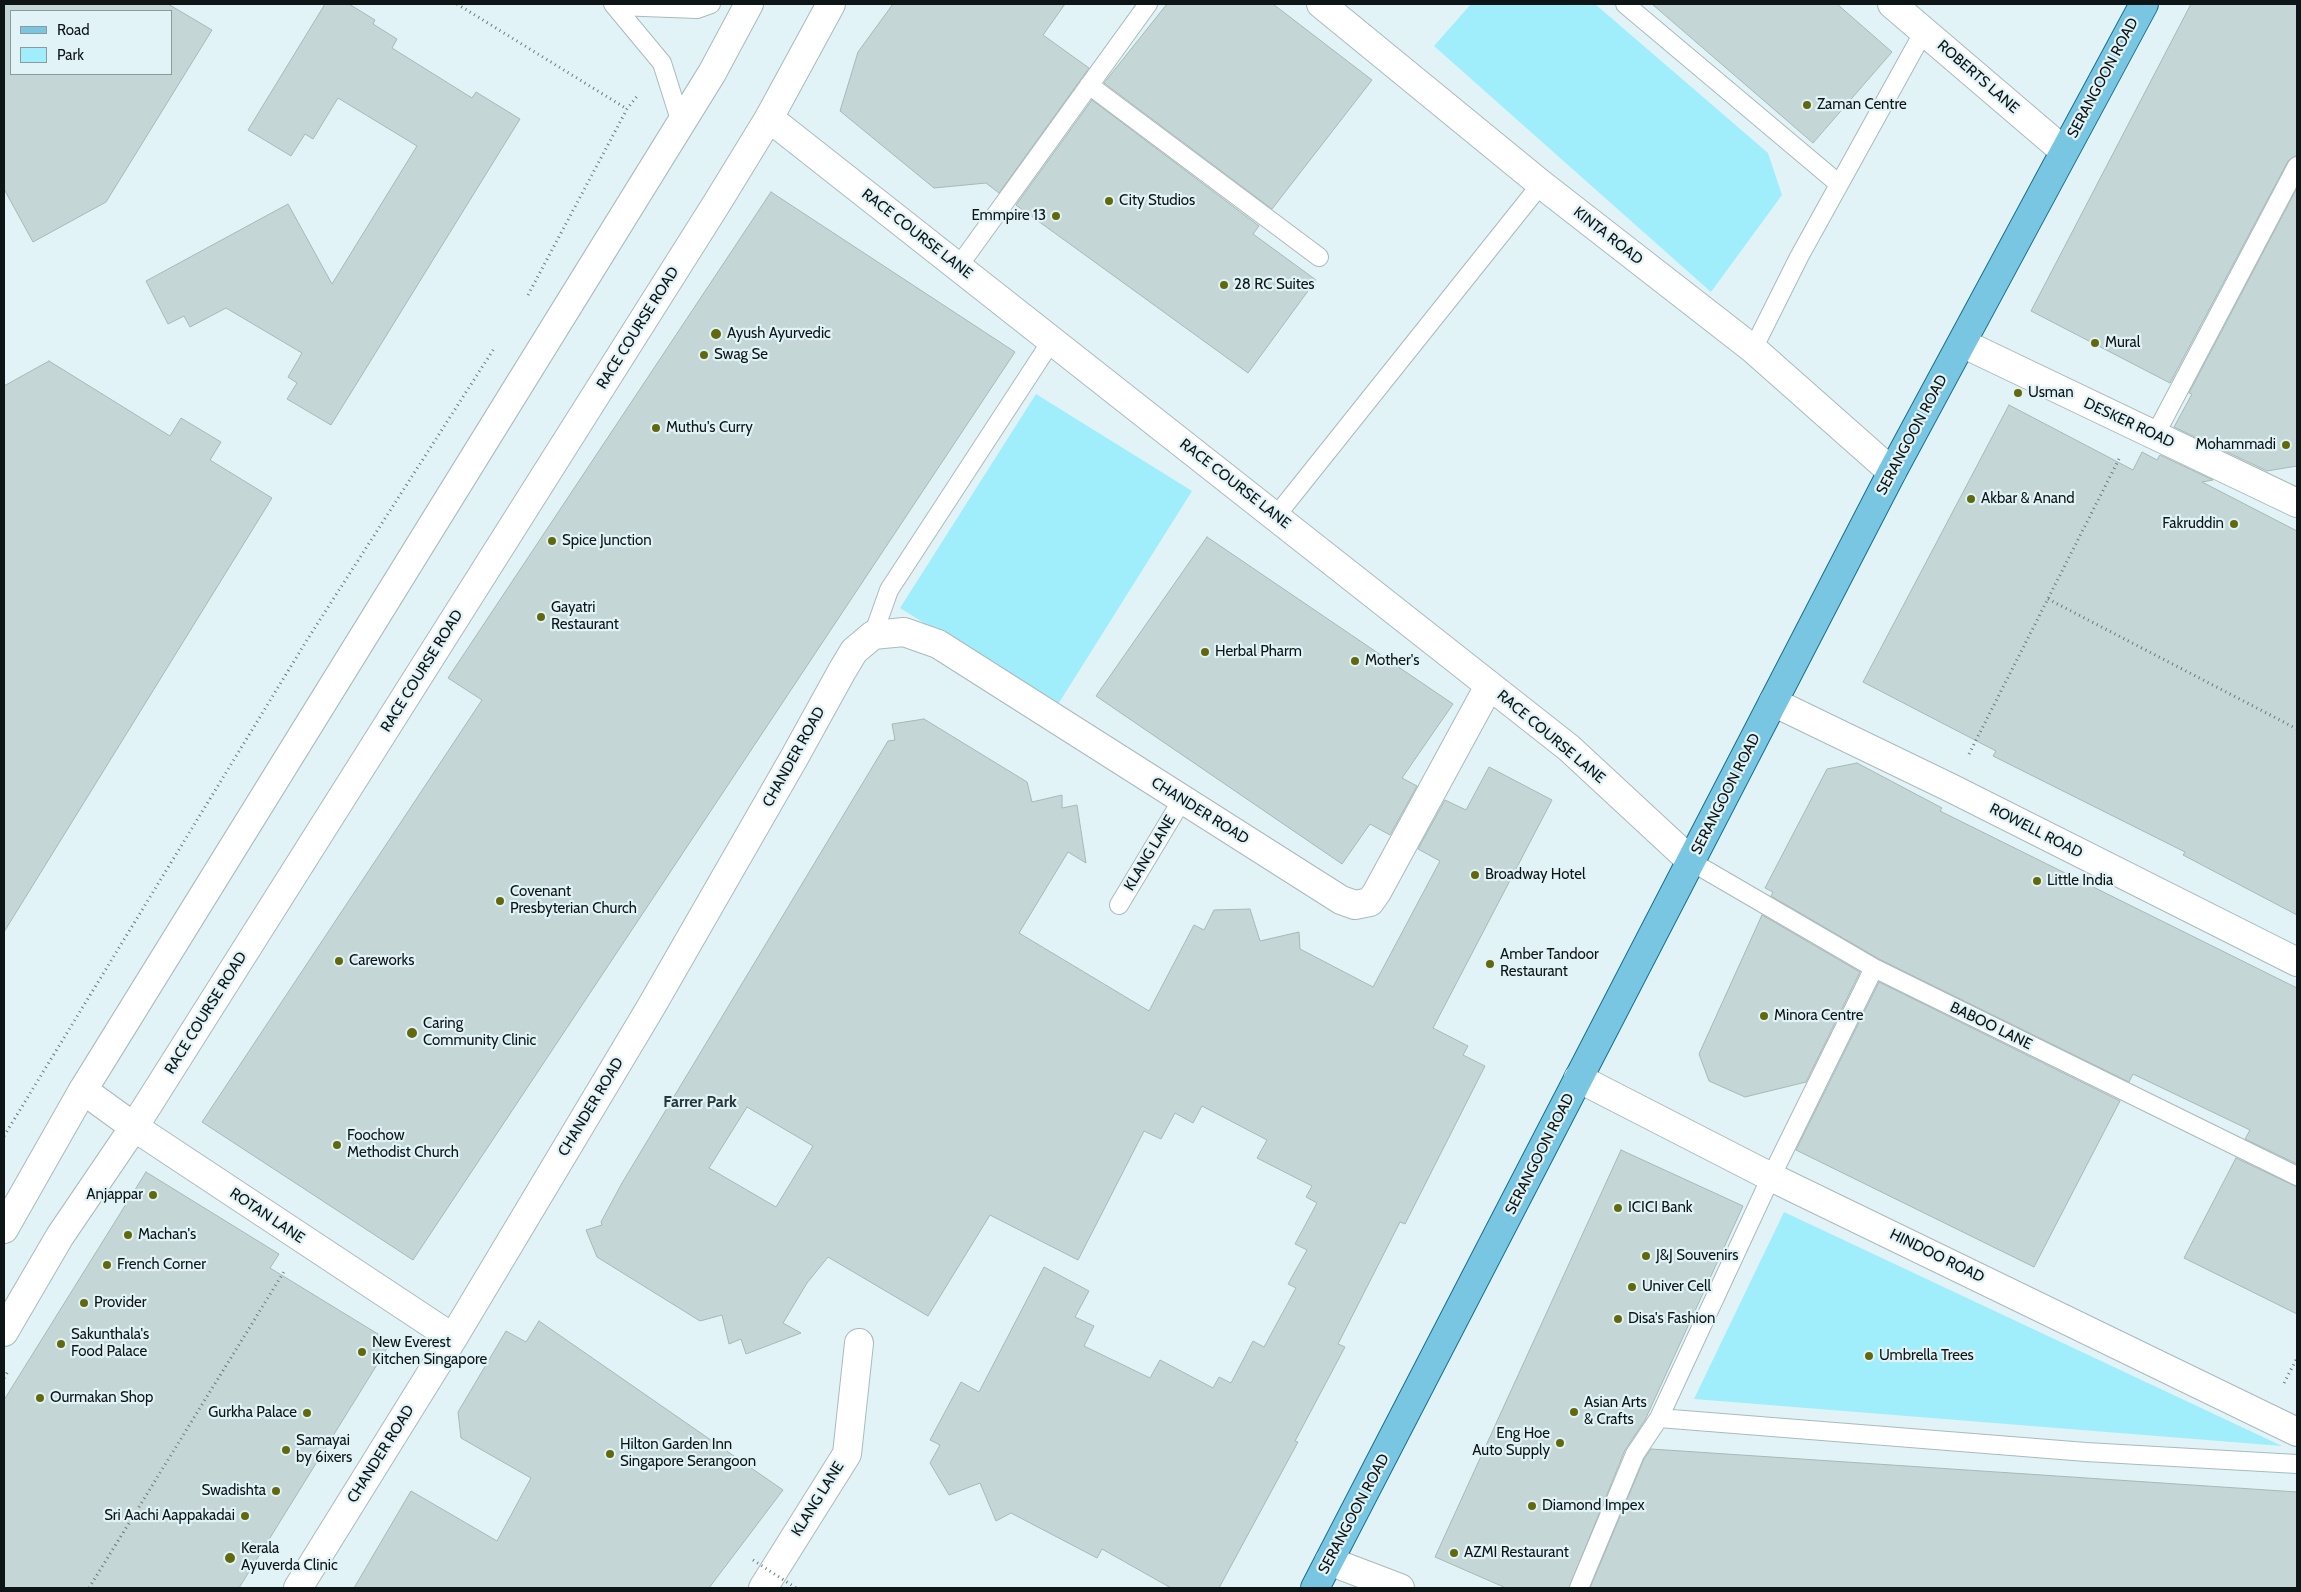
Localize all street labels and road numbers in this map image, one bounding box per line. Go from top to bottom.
street label: SERANGOON ROAD [2064,15,2142,141]
street label: ROBERTS LANE [1933,37,2023,117]
street label: RACE COURSE LANE [858,185,976,283]
street label: KINTA ROAD [1570,203,1646,269]
street label: RACE COURSE ROAD [593,264,683,392]
street label: SERANGOON ROAD [1873,372,1951,498]
street label: DESKER ROAD [2081,394,2177,452]
street label: RACE COURSE LANE [1176,435,1294,533]
street label: RACE COURSE ROAD [377,607,467,735]
street label: RACE COURSE LANE [1493,687,1609,787]
street label: CHANDER ROAD [759,704,829,810]
street label: SERANGOON ROAD [1688,730,1764,858]
street label: CHANDER ROAD [1148,774,1252,848]
street label: ROWELL ROAD [1986,800,2086,862]
street label: KLANG LANE [1120,812,1180,894]
street label: RACE COURSE ROAD [161,949,251,1077]
street label: BABOO LANE [1947,998,2035,1054]
street label: CHANDER ROAD [554,1054,628,1160]
street label: SERANGOON ROAD [1502,1090,1578,1218]
street label: ROTAN LANE [226,1184,308,1248]
street label: HINDOO ROAD [1887,1225,1987,1287]
street label: CHANDER ROAD [344,1402,418,1506]
street label: SERANGOON ROAD [1315,1451,1393,1577]
street label: KLANG LANE [788,1458,848,1540]

